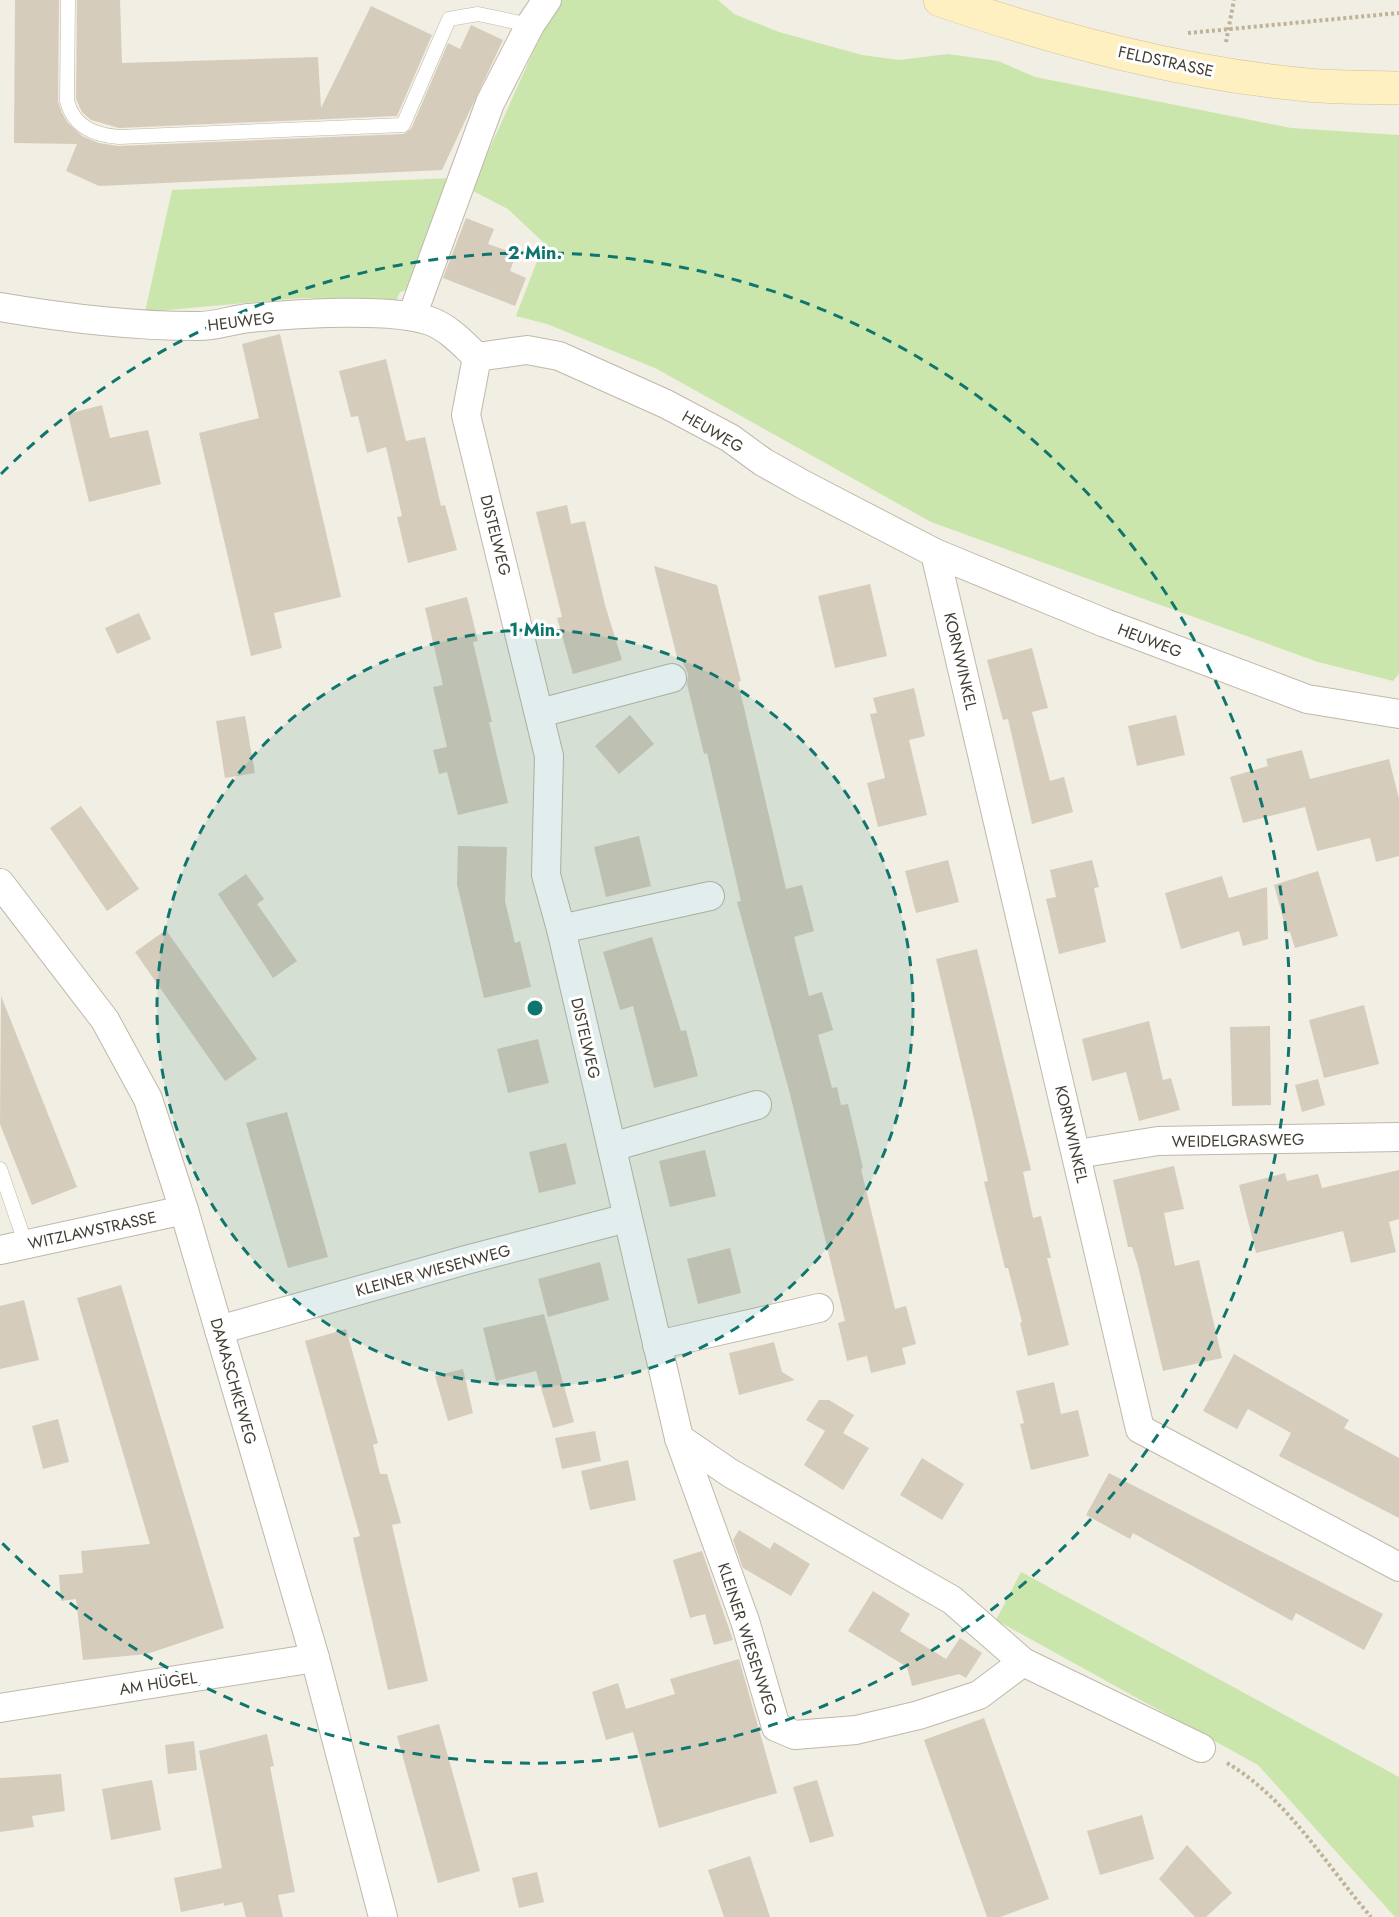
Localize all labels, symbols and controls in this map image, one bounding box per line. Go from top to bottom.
street label: FELDSTRASSE [1116,40,1216,83]
text: 2 Min. [508,240,562,266]
street label: HEUWEG [206,306,276,337]
street label: HEUWEG [678,405,748,458]
street label: DISTELWEG [474,492,517,578]
street label: KORNWINKEL [938,610,983,713]
text: 1 Min. [509,617,561,643]
street label: HEUWEG [1114,618,1185,663]
street label: DISTELWEG [565,995,606,1081]
centre of rings [525,998,545,1018]
street label: KORNWINKEL [1049,1083,1094,1186]
street label: WEIDELGRASWEG [1171,1128,1305,1153]
street label: WITZLAWSTRASSE [26,1206,159,1255]
street label: KLEINER WIESENWEG [353,1239,513,1302]
street label: DAMASCHKEWEG [204,1315,263,1447]
street label: KLEINER WIESENWEG [712,1560,783,1719]
street label: AM HÜGEL [118,1666,199,1701]

